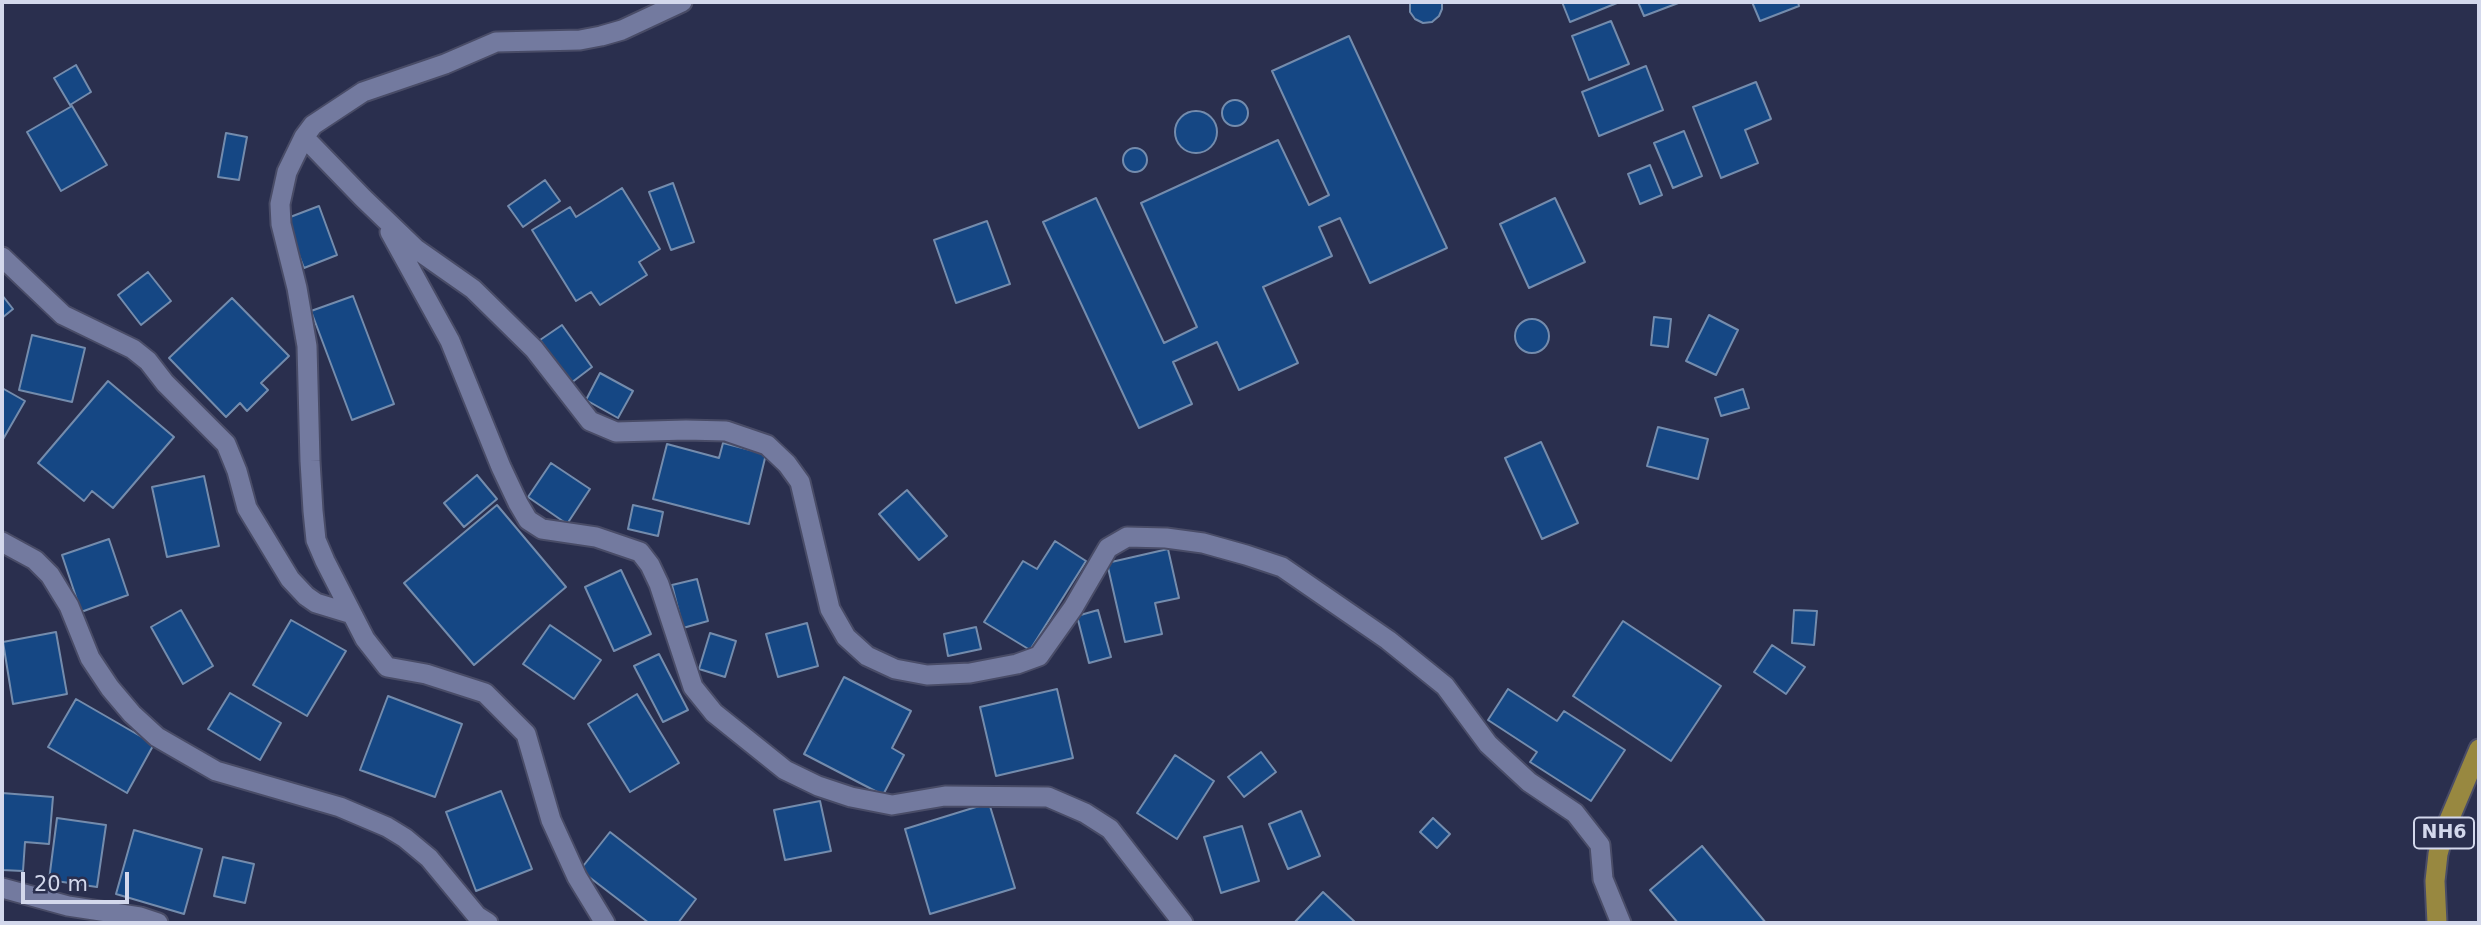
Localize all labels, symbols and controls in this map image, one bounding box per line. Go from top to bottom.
road number: NH6 [2414,818,2474,848]
scale bar [24,858,133,902]
text: 20 m [34,872,88,896]

